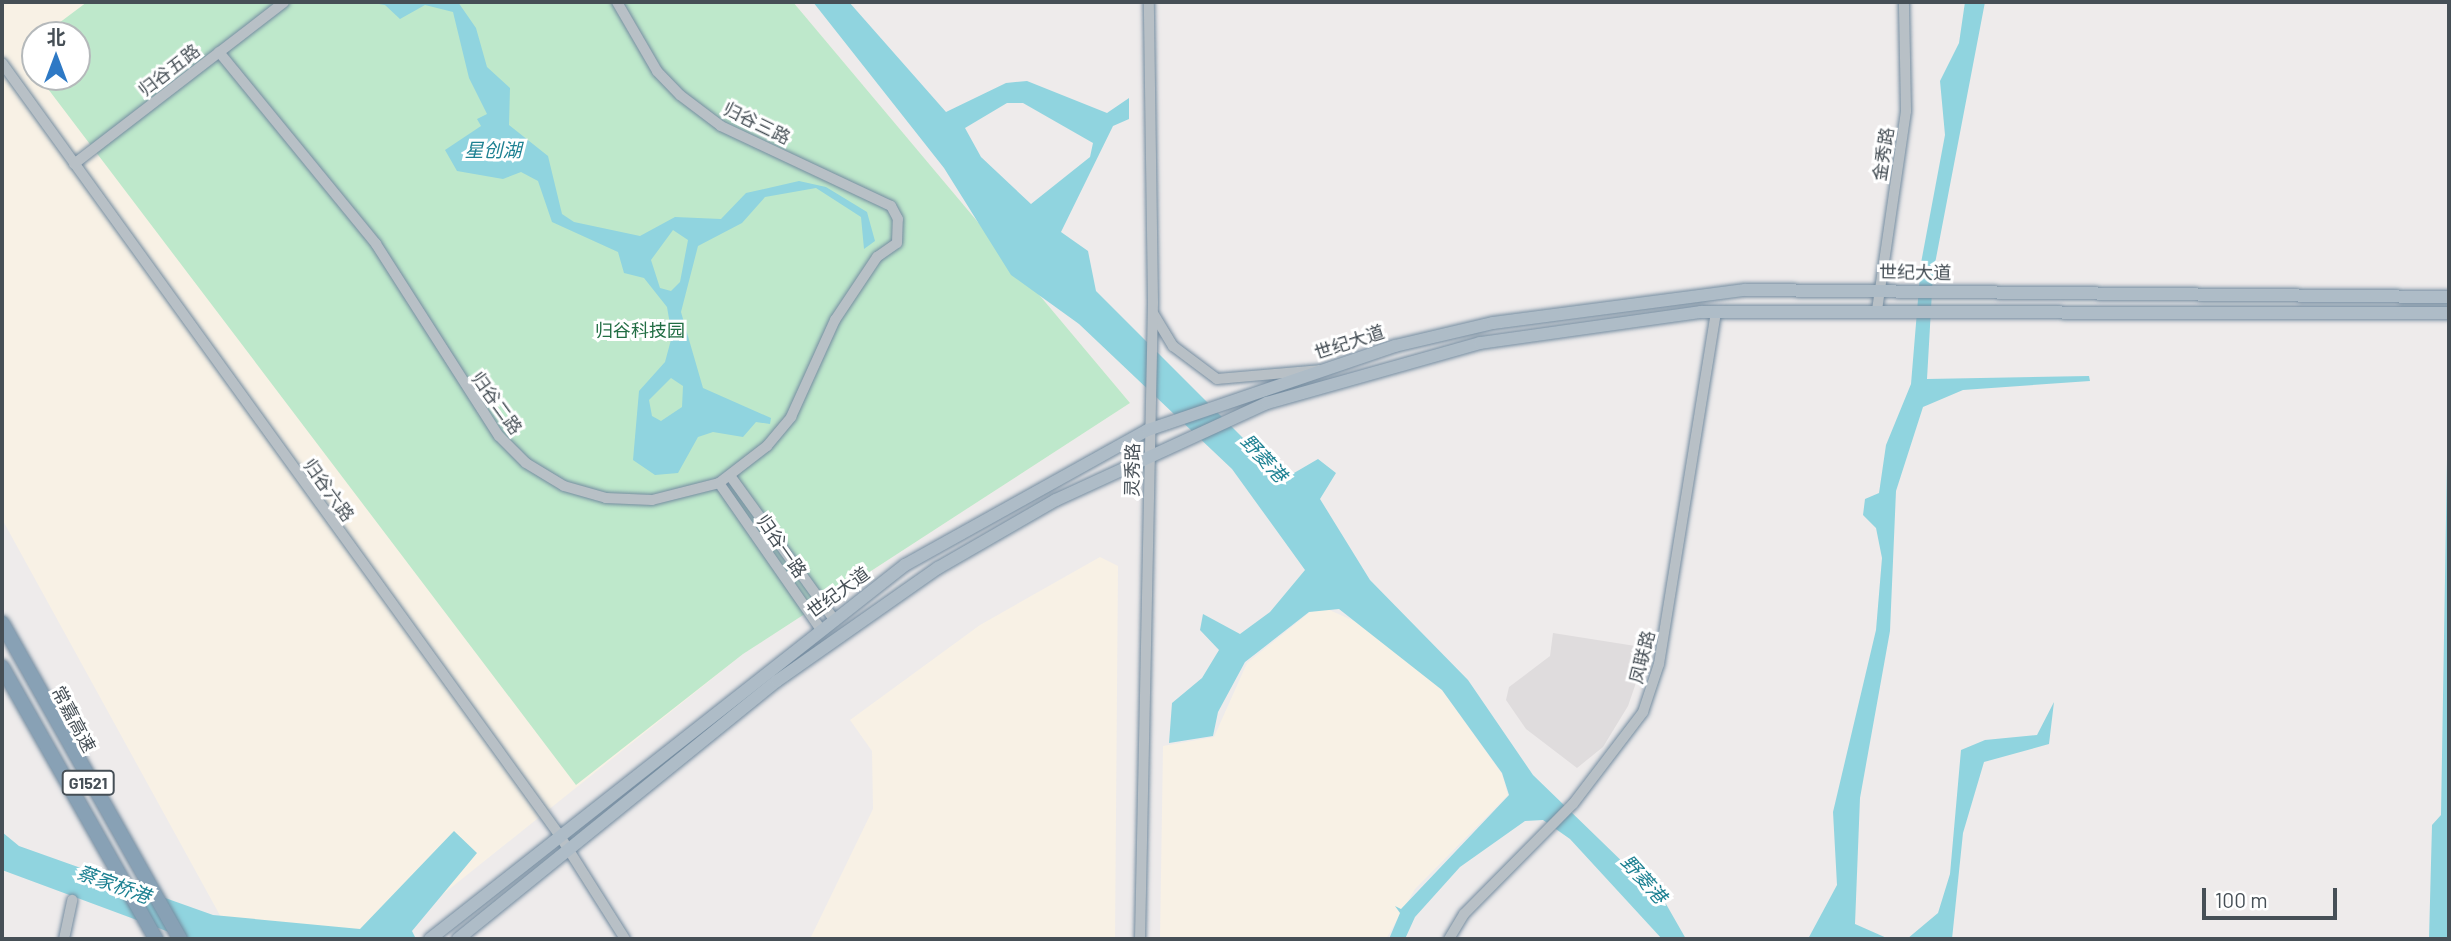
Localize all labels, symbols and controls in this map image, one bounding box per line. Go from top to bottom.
north arrow [21,21,91,91]
text: 北 [46,25,66,48]
street label: 归谷五路 [134,39,204,101]
street label: 归谷三路 [720,98,794,148]
street label: 金秀路 [1868,126,1898,182]
water label: 星创湖 [465,139,521,161]
street label: 世纪大道 [1879,261,1951,283]
park label: 归谷科技园 [595,319,685,341]
street label: 世纪大道 [1311,321,1387,363]
street label: 归谷二路 [467,368,527,438]
water label: 野菱港 [1236,429,1292,487]
street label: 灵秀路 [1121,443,1143,497]
street label: 归谷六路 [299,455,359,525]
street label: 归谷一路 [753,510,811,582]
street label: 世纪大道 [803,562,873,622]
street label: 凤联路 [1625,628,1659,686]
street label: 常嘉高速 [48,682,100,756]
road number: G1521 [60,770,116,796]
water label: 野菱港 [1616,850,1672,908]
water label: 蔡家桥港 [74,860,154,908]
scale bar [2206,874,2341,918]
text: 100 m [2215,887,2268,912]

